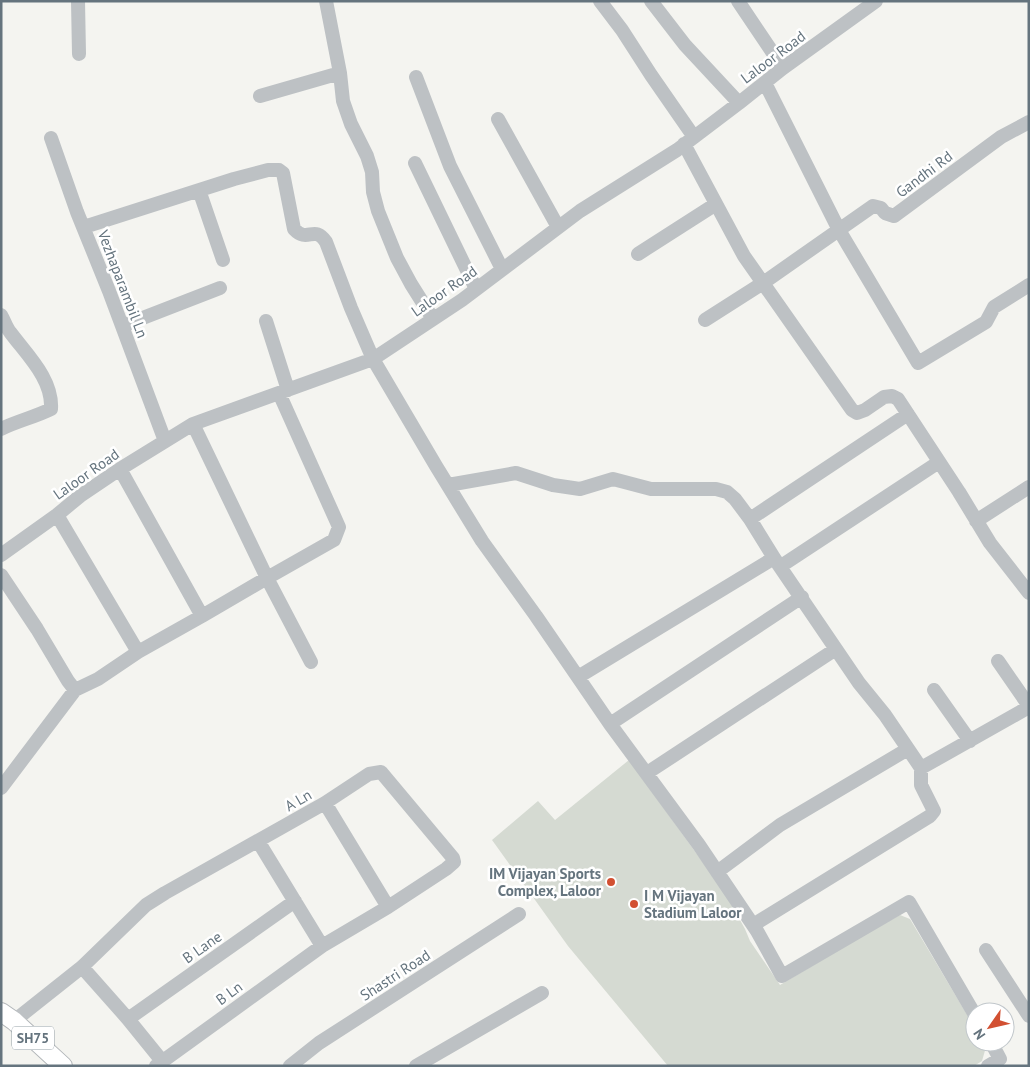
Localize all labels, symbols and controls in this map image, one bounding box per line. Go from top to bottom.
street label: Laloor Road [737,26,809,88]
street label: Gandhi Rd [892,147,956,201]
street label: Vezhaparambil Ln [93,226,152,341]
street label: Laloor Road [407,261,481,321]
street label: Laloor Road [49,444,123,504]
street label: A Ln [281,785,315,815]
place label: IM Vijayan Sports Complex, Laloor [489,864,602,900]
marker: IM Vijayan Sports Complex, Laloor [605,876,617,888]
place label: I M Vijayan Stadium Laloor [644,886,742,922]
marker: I M Vijayan Stadium Laloor [628,898,640,910]
street label: B Lane [179,927,225,967]
street label: Shastri Road [356,945,434,1005]
street label: B Ln [212,977,246,1009]
north arrow [965,1002,1015,1052]
text: N [969,1025,989,1043]
road number: SH75 [12,1026,54,1050]

